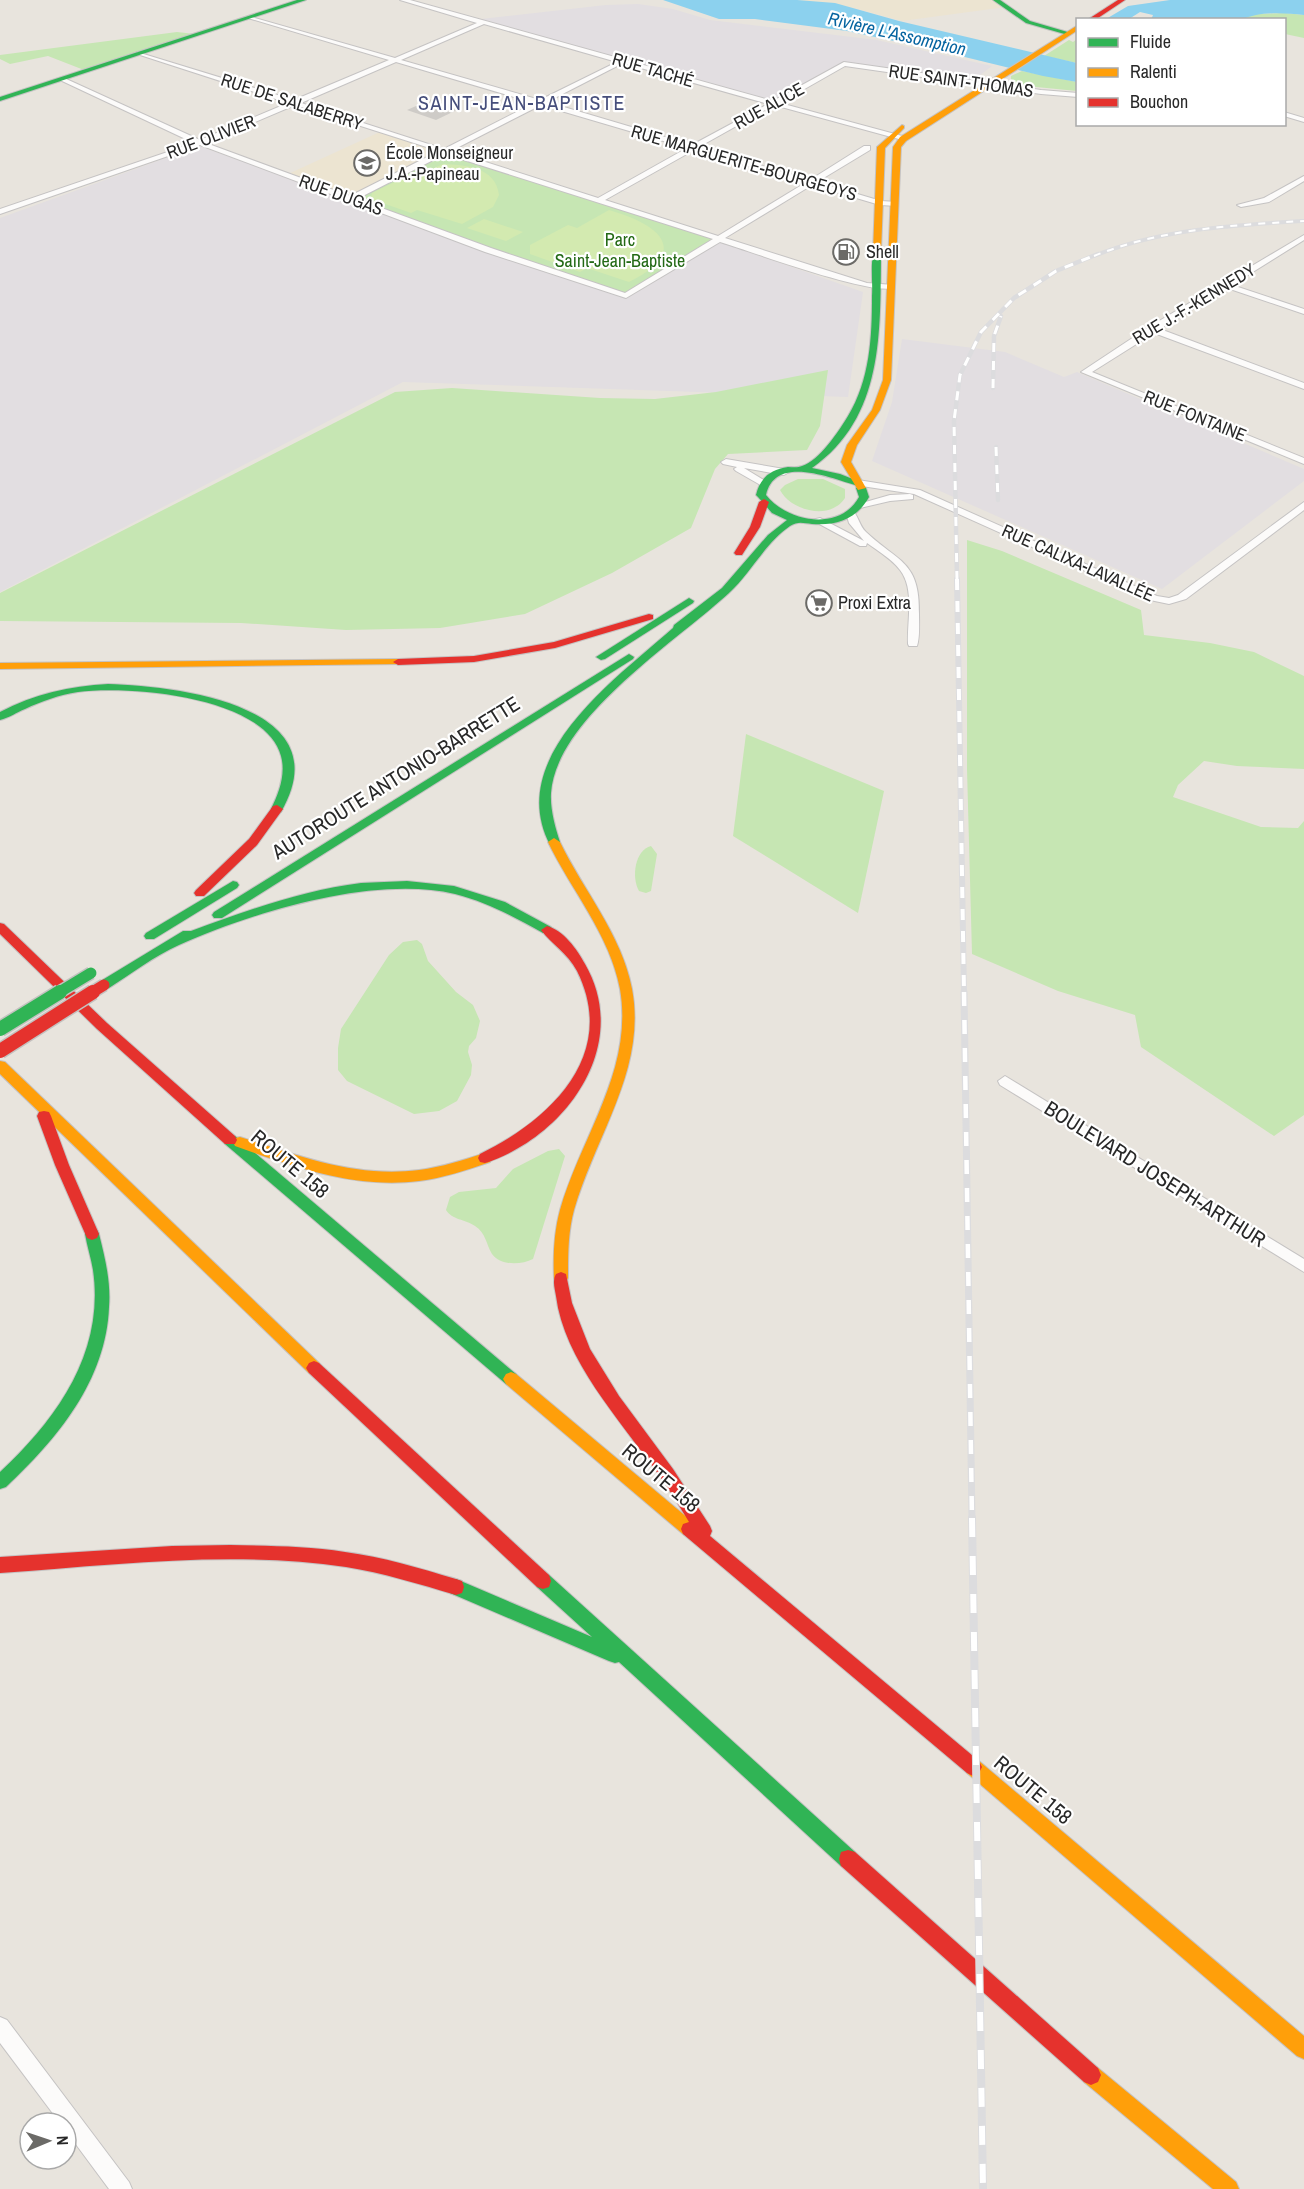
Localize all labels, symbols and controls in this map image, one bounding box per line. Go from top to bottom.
water label: Rivière L'Assomption [826,6,968,62]
legend [1076,18,1286,126]
text: Fluide [1130,29,1171,54]
street label: RUE TACHÉ [609,46,697,93]
street label: RUE SAINT-THOMAS [887,58,1035,103]
text: Ralenti [1130,59,1177,84]
street label: RUE DE SALABERRY [218,67,367,136]
street label: RUE ALICE [729,76,809,135]
district label: SAINT-JEAN-BAPTISTE [418,89,626,116]
text: Bouchon [1130,89,1188,114]
street label: RUE OLIVIER [163,108,259,165]
street label: RUE MARGUERITE-BOURGEOYS [628,118,860,207]
place label: École Monseigneur J.A.-Papineau [386,140,513,186]
school or university icon: École Monseigneur J.A.-Papineau [352,148,382,178]
street label: RUE DUGAS [296,168,387,221]
park label: Parc Saint-Jean-Baptiste [555,227,685,273]
fuel station icon: Shell [831,237,861,267]
place label: Shell [866,239,899,264]
street label: RUE J.-F.-KENNEDY [1128,257,1260,350]
street label: RUE FONTAINE [1140,384,1250,448]
street label: RUE CALIXA-LAVALLÉE [998,518,1158,607]
supermarket icon: Proxi Extra [804,588,834,618]
place label: Proxi Extra [838,590,911,615]
street label: AUTOROUTE ANTONIO-BARRETTE [265,689,525,867]
street label: BOULEVARD JOSEPH-ARTHUR [1039,1093,1271,1254]
street label: ROUTE 158 [245,1122,336,1205]
street label: ROUTE 158 [616,1436,707,1519]
street label: ROUTE 158 [988,1748,1079,1831]
north arrow [18,2111,78,2171]
text: N [52,2135,74,2146]

